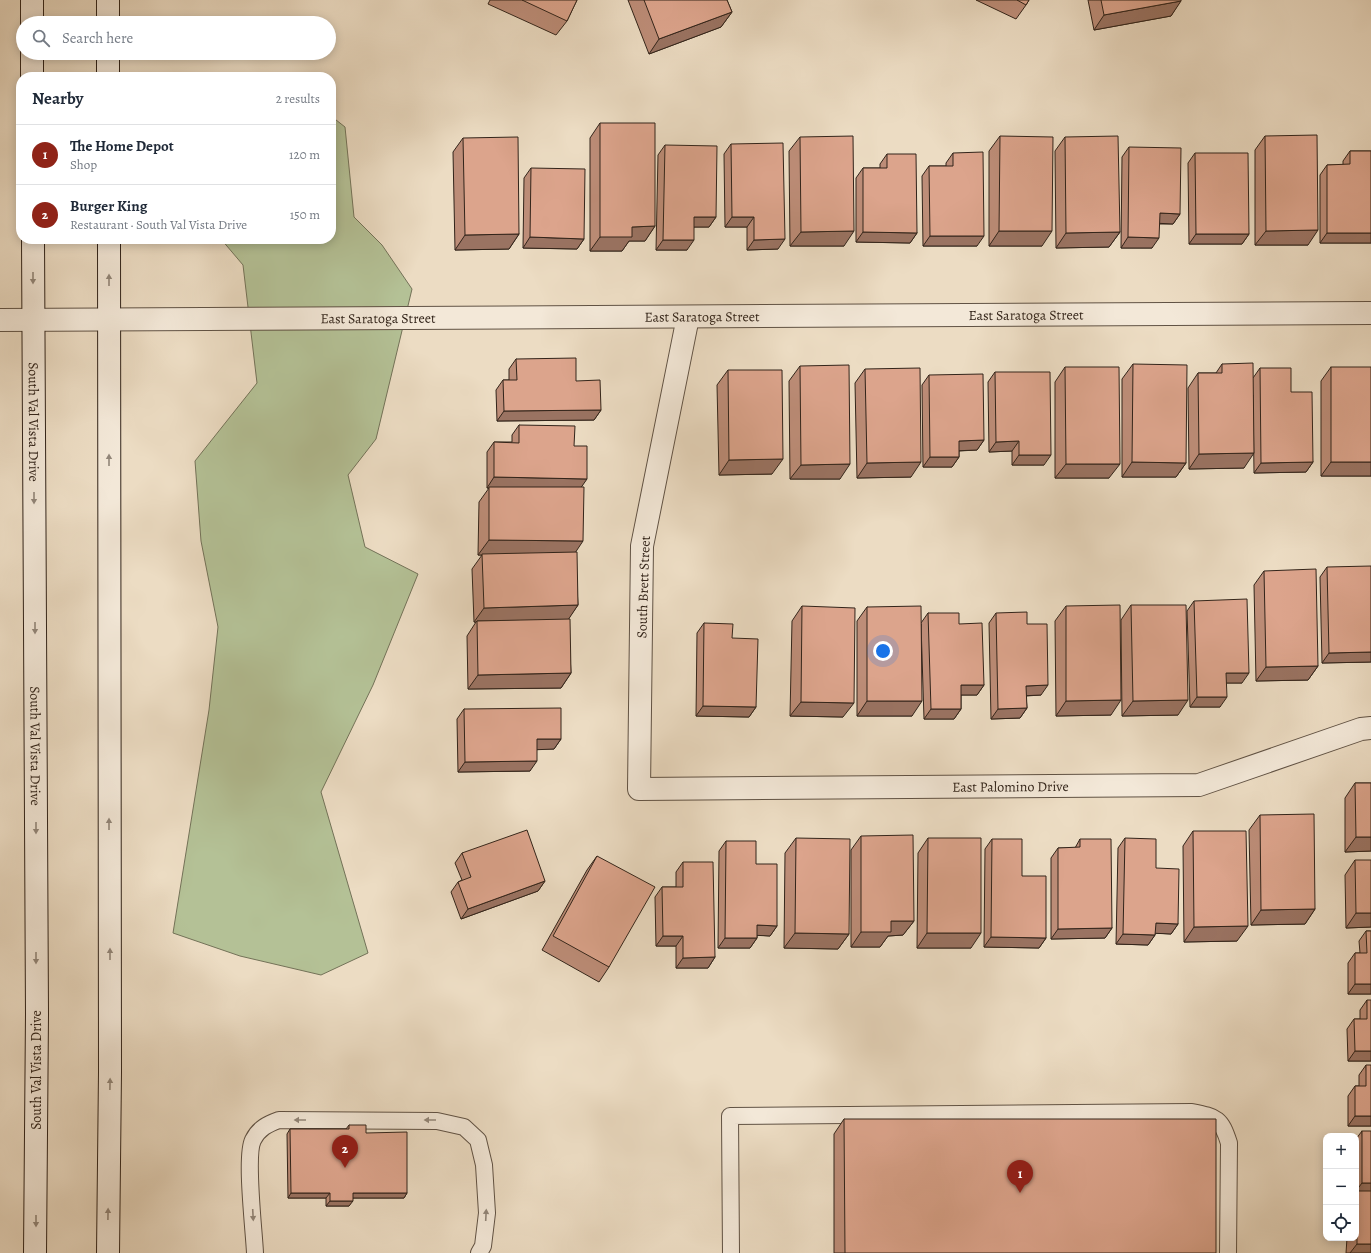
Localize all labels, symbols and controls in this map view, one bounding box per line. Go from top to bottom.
search box [16,16,336,60]
icon: search [30,27,52,49]
text: Search here [62,28,133,48]
text: Nearby [32,87,83,110]
text: 2 results [276,90,320,107]
text: The Home Depot [70,136,174,156]
text: 1 [43,146,47,163]
text: 120 m [289,146,320,163]
text: Shop [70,156,97,173]
text: Burger King [70,196,147,216]
text: 2 [42,206,48,223]
text: 150 m [290,206,320,223]
text: Restaurant · South Val Vista Drive [70,216,247,233]
one-way arrow [30,272,36,285]
one-way arrow [106,273,112,286]
street label: East Saratoga Street [968,305,1084,325]
street label: East Saratoga Street [644,307,760,327]
street label: East Saratoga Street [320,309,436,328]
street label: South Val Vista Drive [24,362,43,482]
one-way arrow [106,453,112,466]
one-way arrow [31,492,37,505]
street label: South Brett Street [632,535,655,639]
one-way arrow [32,622,38,635]
your location [873,641,893,661]
street label: South Val Vista Drive [25,686,45,806]
street label: East Palomino Drive [952,777,1069,797]
one-way arrow [106,817,112,830]
one-way arrow [33,822,39,835]
one-way arrow [107,947,113,960]
one-way arrow [33,952,40,964]
street label: South Val Vista Drive [27,1010,46,1130]
one-way arrow [107,1077,113,1090]
one-way arrow [293,1117,306,1123]
one-way arrow [424,1117,436,1124]
map controls [1323,1133,1359,1241]
button: + [1323,1133,1359,1169]
pin: 2 [332,1135,358,1168]
pin: 1 [1007,1160,1033,1193]
button: − [1323,1169,1359,1205]
button: locate [1323,1205,1359,1241]
one-way arrow [105,1208,112,1220]
one-way arrow [483,1208,489,1221]
one-way arrow [249,1209,256,1221]
one-way arrow [33,1215,39,1228]

